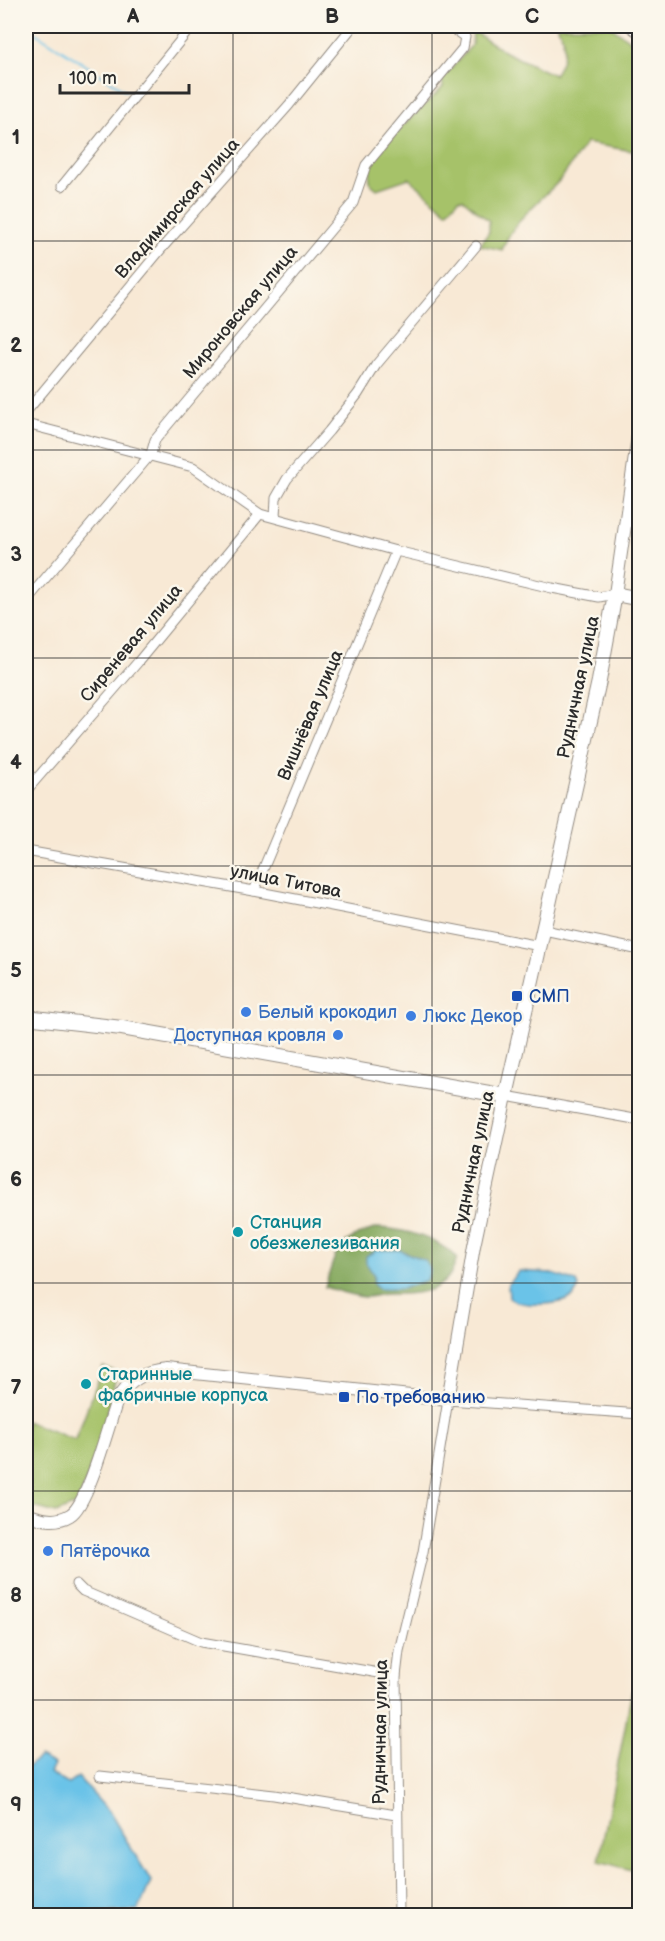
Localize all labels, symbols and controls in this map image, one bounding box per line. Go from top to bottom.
text: A [126,5,140,29]
text: B [325,5,339,29]
text: C [525,5,539,29]
scale bar [60,57,189,95]
text: 100 m [69,68,117,89]
text: 1 [12,126,20,150]
street label: Владимирская улица [111,134,244,283]
street label: Мироновская улица [179,241,302,383]
text: 2 [10,334,22,358]
text: 3 [10,543,22,567]
street label: Сиреневая улица [76,580,187,707]
street label: Рудничная улица [553,613,604,761]
street label: Вишнёвая улица [273,646,348,784]
text: 4 [10,751,22,775]
street label: улица Титова [229,860,344,903]
text: 5 [10,959,22,983]
place label: СМП [529,986,570,1007]
marker: СМП [510,989,524,1003]
place label: Белый крокодил [258,1002,397,1023]
marker: Белый крокодил [239,1005,253,1019]
place label: Люкс Декор [422,1006,522,1027]
marker: Люкс Декор [404,1009,418,1023]
place label: Доступная кровля [174,1025,326,1046]
marker: Доступная кровля [331,1028,345,1042]
street label: Рудничная улица [448,1088,499,1236]
text: 6 [10,1168,22,1192]
place label: Станция обезжелезивания [250,1212,400,1254]
marker: Станция обезжелезивания [231,1225,245,1239]
place label: Старинные фабричные корпуса [98,1364,268,1406]
text: 7 [10,1376,22,1400]
marker: Старинные фабричные корпуса [79,1377,93,1391]
place label: По требованию [356,1387,485,1408]
marker: По требованию [337,1390,351,1404]
place label: Пятёрочка [60,1541,151,1562]
marker: Пятёрочка [41,1544,55,1558]
text: 8 [10,1584,22,1608]
street label: Рудничная улица [369,1659,392,1805]
text: 9 [10,1793,22,1817]

